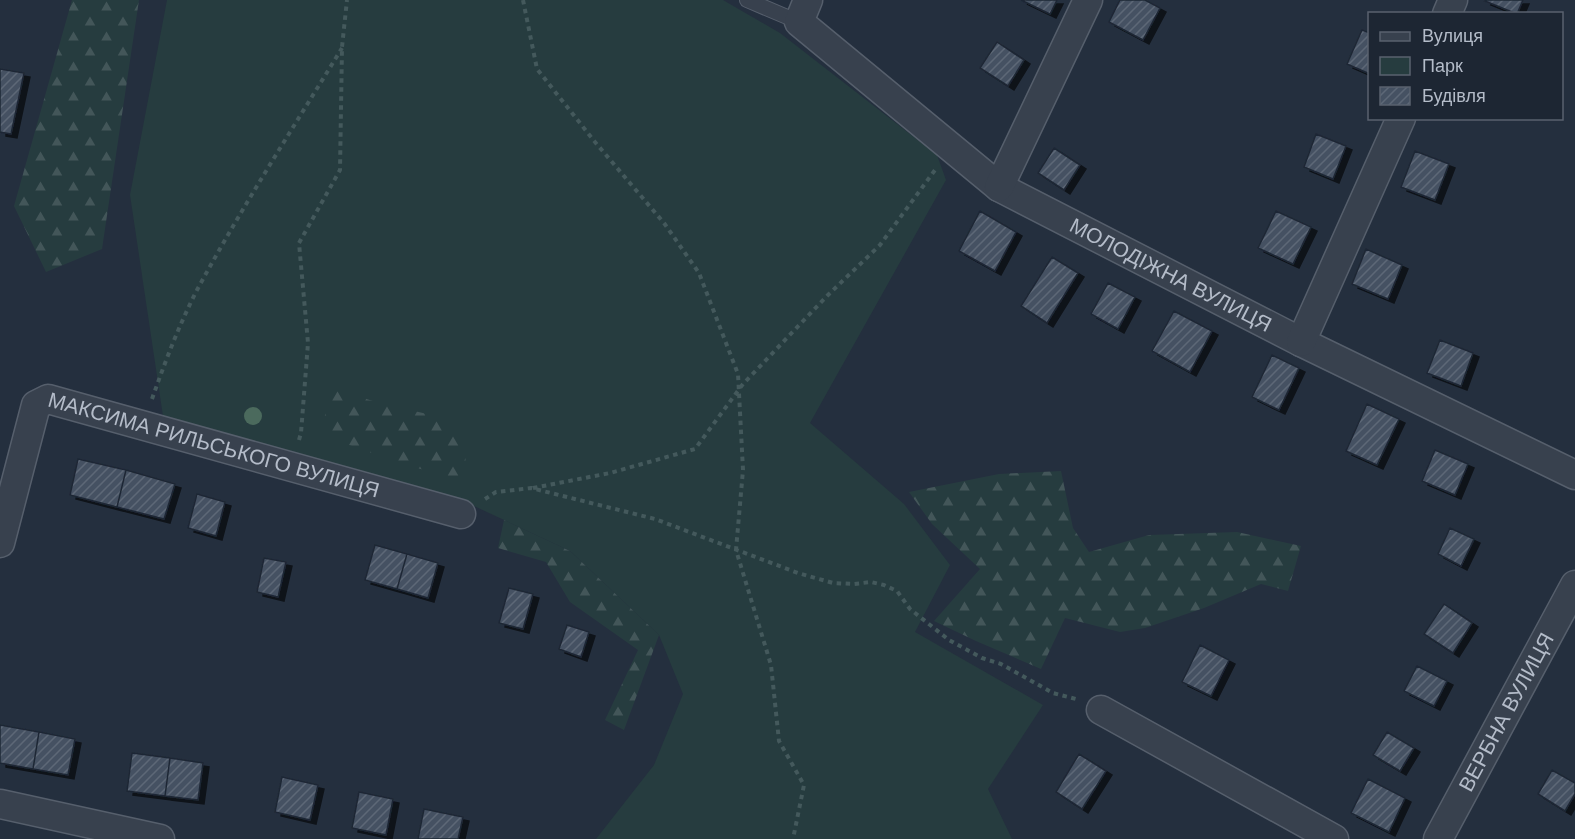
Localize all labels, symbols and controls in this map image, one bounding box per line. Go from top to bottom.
legend [1368,12,1563,120]
text: Вулиця [1422,26,1483,46]
text: Парк [1422,56,1463,76]
text: Будівля [1422,86,1486,106]
street label: МОЛОДІЖНА ВУЛИЦЯ [1066,213,1275,336]
street label: МАКСИМА РИЛЬСЬКОГО ВУЛИЦЯ [46,388,382,502]
street label: ВЕРБНА ВУЛИЦЯ [1454,629,1558,795]

